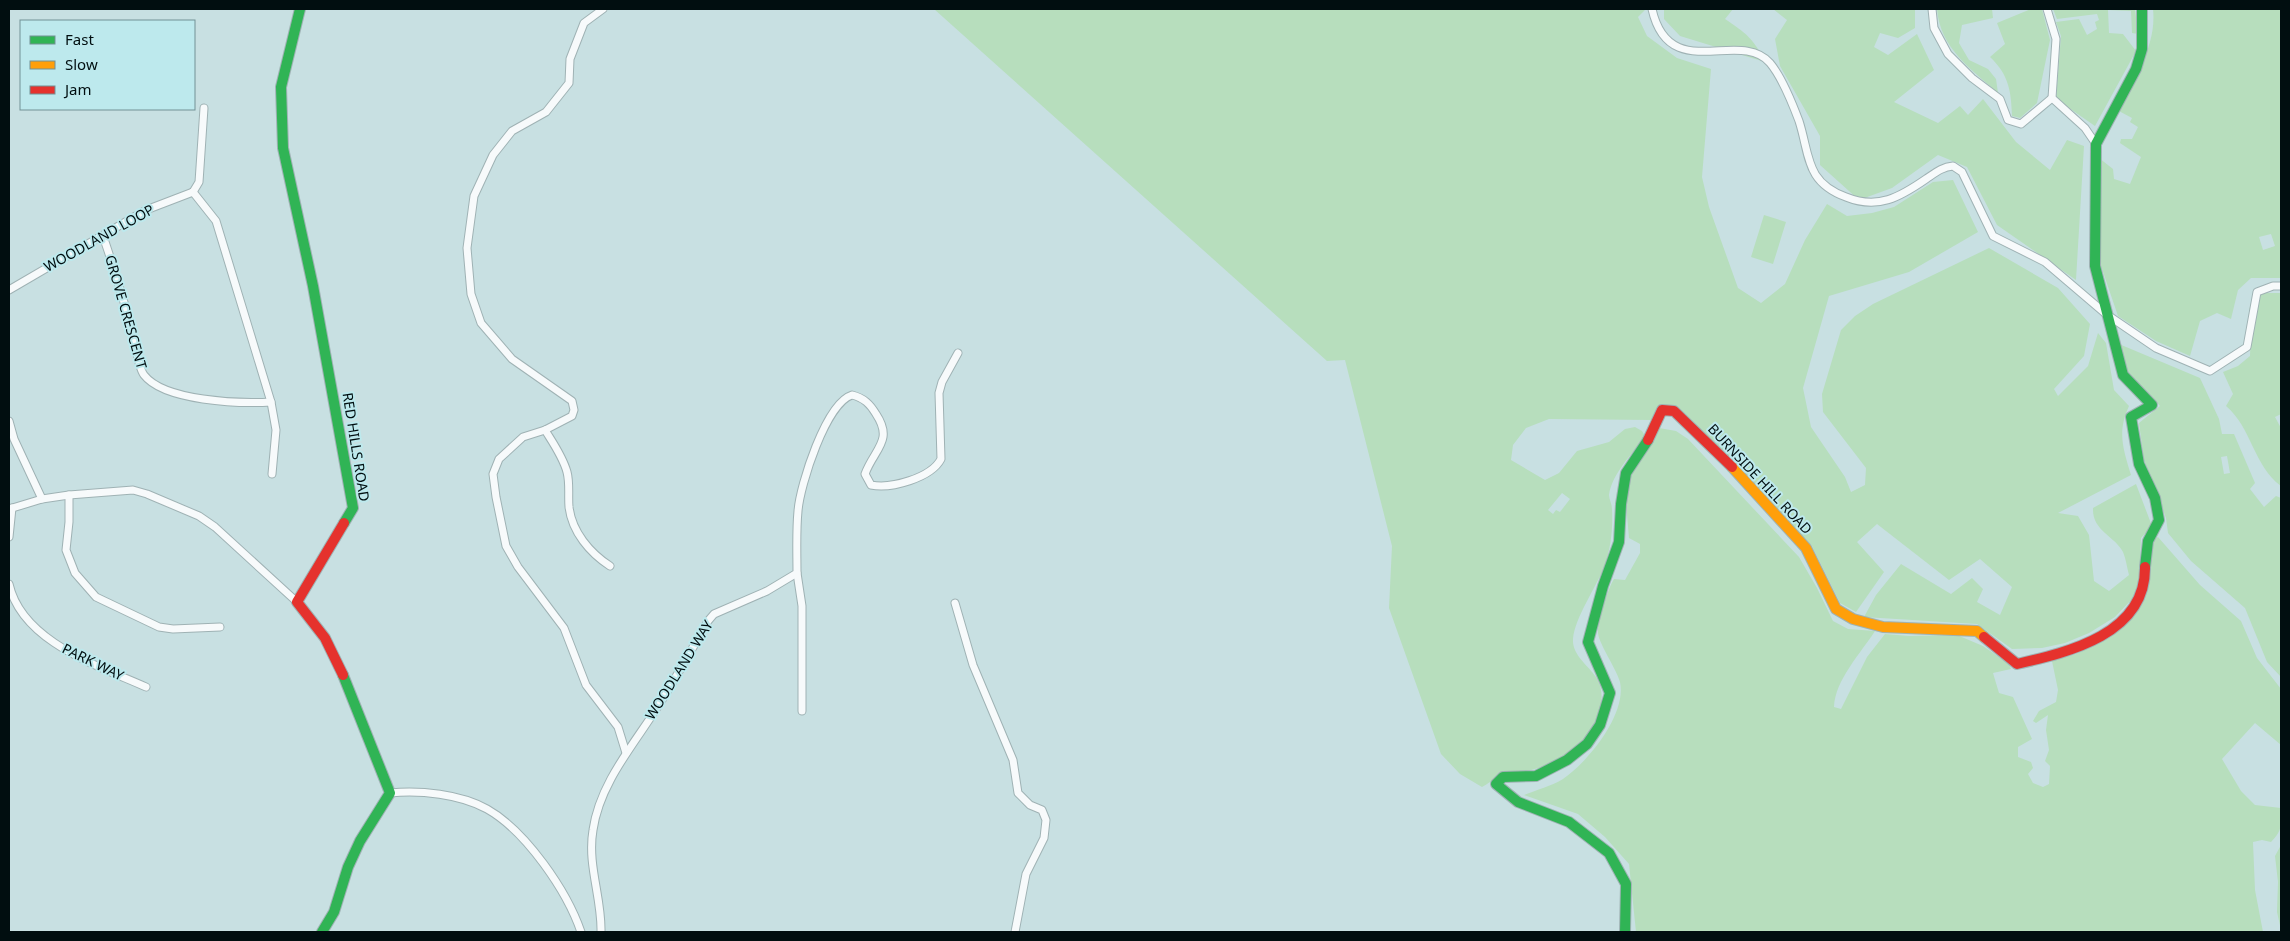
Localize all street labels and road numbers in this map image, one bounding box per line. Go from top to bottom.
street label: WOODLAND LOOP [40,199,157,276]
street label: GROVE CRESCENT [101,253,152,371]
street label: RED HILLS ROAD [339,391,374,503]
street label: BURNSIDE HILL ROAD [1704,419,1817,538]
street label: WOODLAND WAY [640,616,717,723]
street label: PARK WAY [59,638,127,685]

